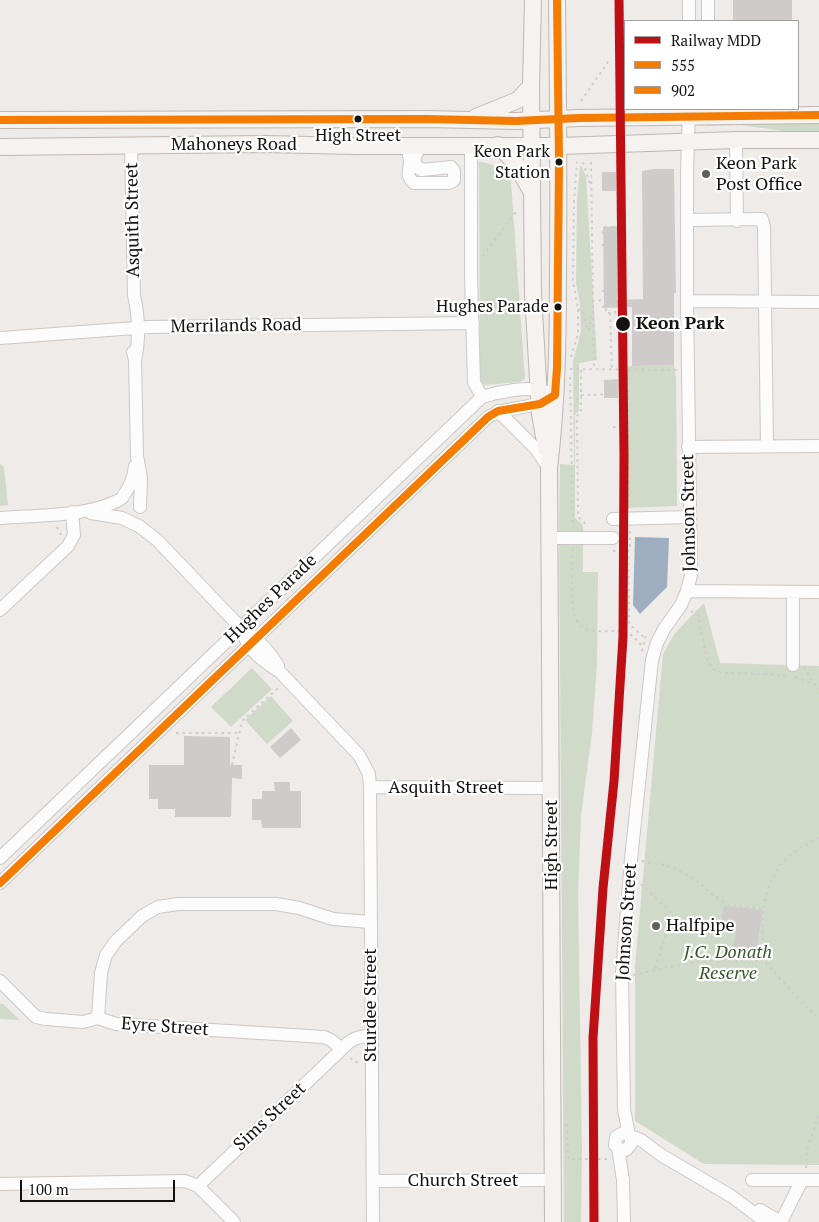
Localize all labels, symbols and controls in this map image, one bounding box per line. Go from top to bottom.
legend [624,20,799,110]
text: Railway MDD [671,30,761,50]
text: 555 [671,55,695,75]
text: 902 [671,80,695,100]
marker: High Street [353,114,363,124]
place label: High Street [315,126,401,146]
street label: Mahoneys Road [171,134,297,156]
place label: Keon Park Station [474,142,550,182]
place label: Keon Park Post Office [716,153,802,195]
marker: Keon Park Station [554,157,564,167]
street label: Asquith Street [121,162,145,278]
marker: Keon Park Post Office [700,168,712,180]
place label: Hughes Parade [436,297,549,317]
marker: Hughes Parade [553,302,563,312]
place label: Keon Park [636,313,724,335]
street label: Merrilands Road [170,314,302,338]
marker: Keon Park [614,315,632,333]
street label: Johnson Street [677,454,701,572]
street label: Hughes Parade [221,550,321,648]
street label: Asquith Street [388,777,504,799]
street label: High Street [541,800,563,890]
street label: Johnson Street [612,862,642,982]
place label: Halfpipe [666,915,735,937]
marker: Halfpipe [650,920,662,932]
park label: J.C. Donath Reserve [684,942,772,984]
street label: Sturdee Street [360,948,382,1062]
street label: Eyre Street [120,1013,210,1041]
street label: Sims Street [229,1078,311,1156]
scale bar [22,1170,178,1202]
street label: Church Street [408,1170,518,1192]
text: 100 m [28,1179,69,1199]

